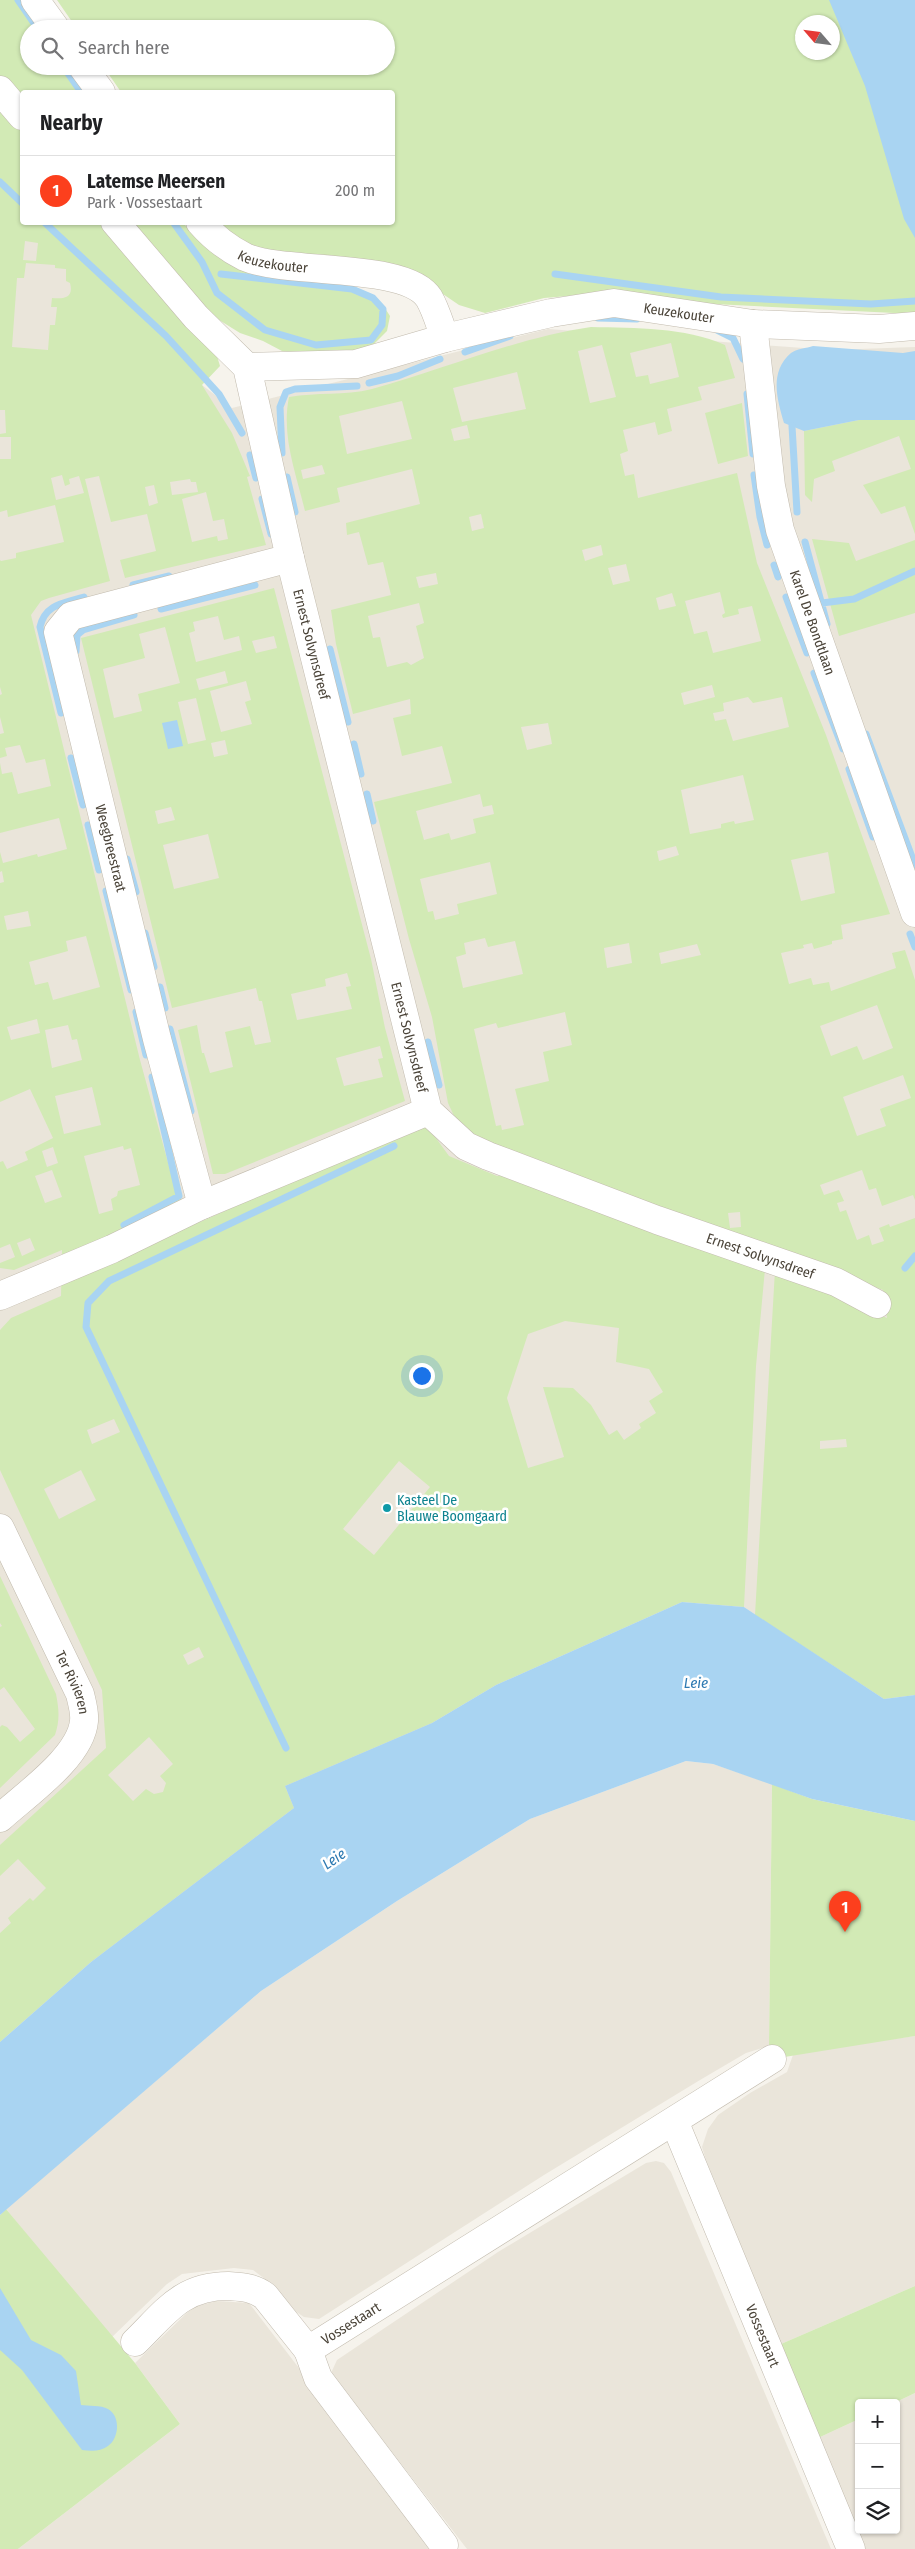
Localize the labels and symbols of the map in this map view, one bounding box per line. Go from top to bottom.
north arrow [795,15,840,60]
street label: Keuzekouter [235,247,309,277]
street label: Keuzekouter [642,300,715,327]
street label: Karel De Bondtlaan [786,568,838,677]
street label: Ernest Solvynsdreef [289,587,333,703]
street label: Weegbreestraat [91,803,130,894]
street label: Ernest Solvynsdreef [387,980,432,1096]
street label: Ernest Solvynsdreef [704,1230,818,1283]
your location [409,1363,435,1389]
place label: Kasteel De Blauwe Boomgaard [397,1492,507,1525]
marker: Kasteel De Blauwe Boomgaard [381,1502,393,1514]
street label: Ter Rivieren [51,1648,92,1715]
water label: Leie [684,1674,708,1692]
water label: Leie [319,1845,349,1873]
pin: 1 [829,1891,861,1932]
street label: Vossestaart [318,2299,384,2348]
street label: Vossestaart [742,2302,783,2370]

